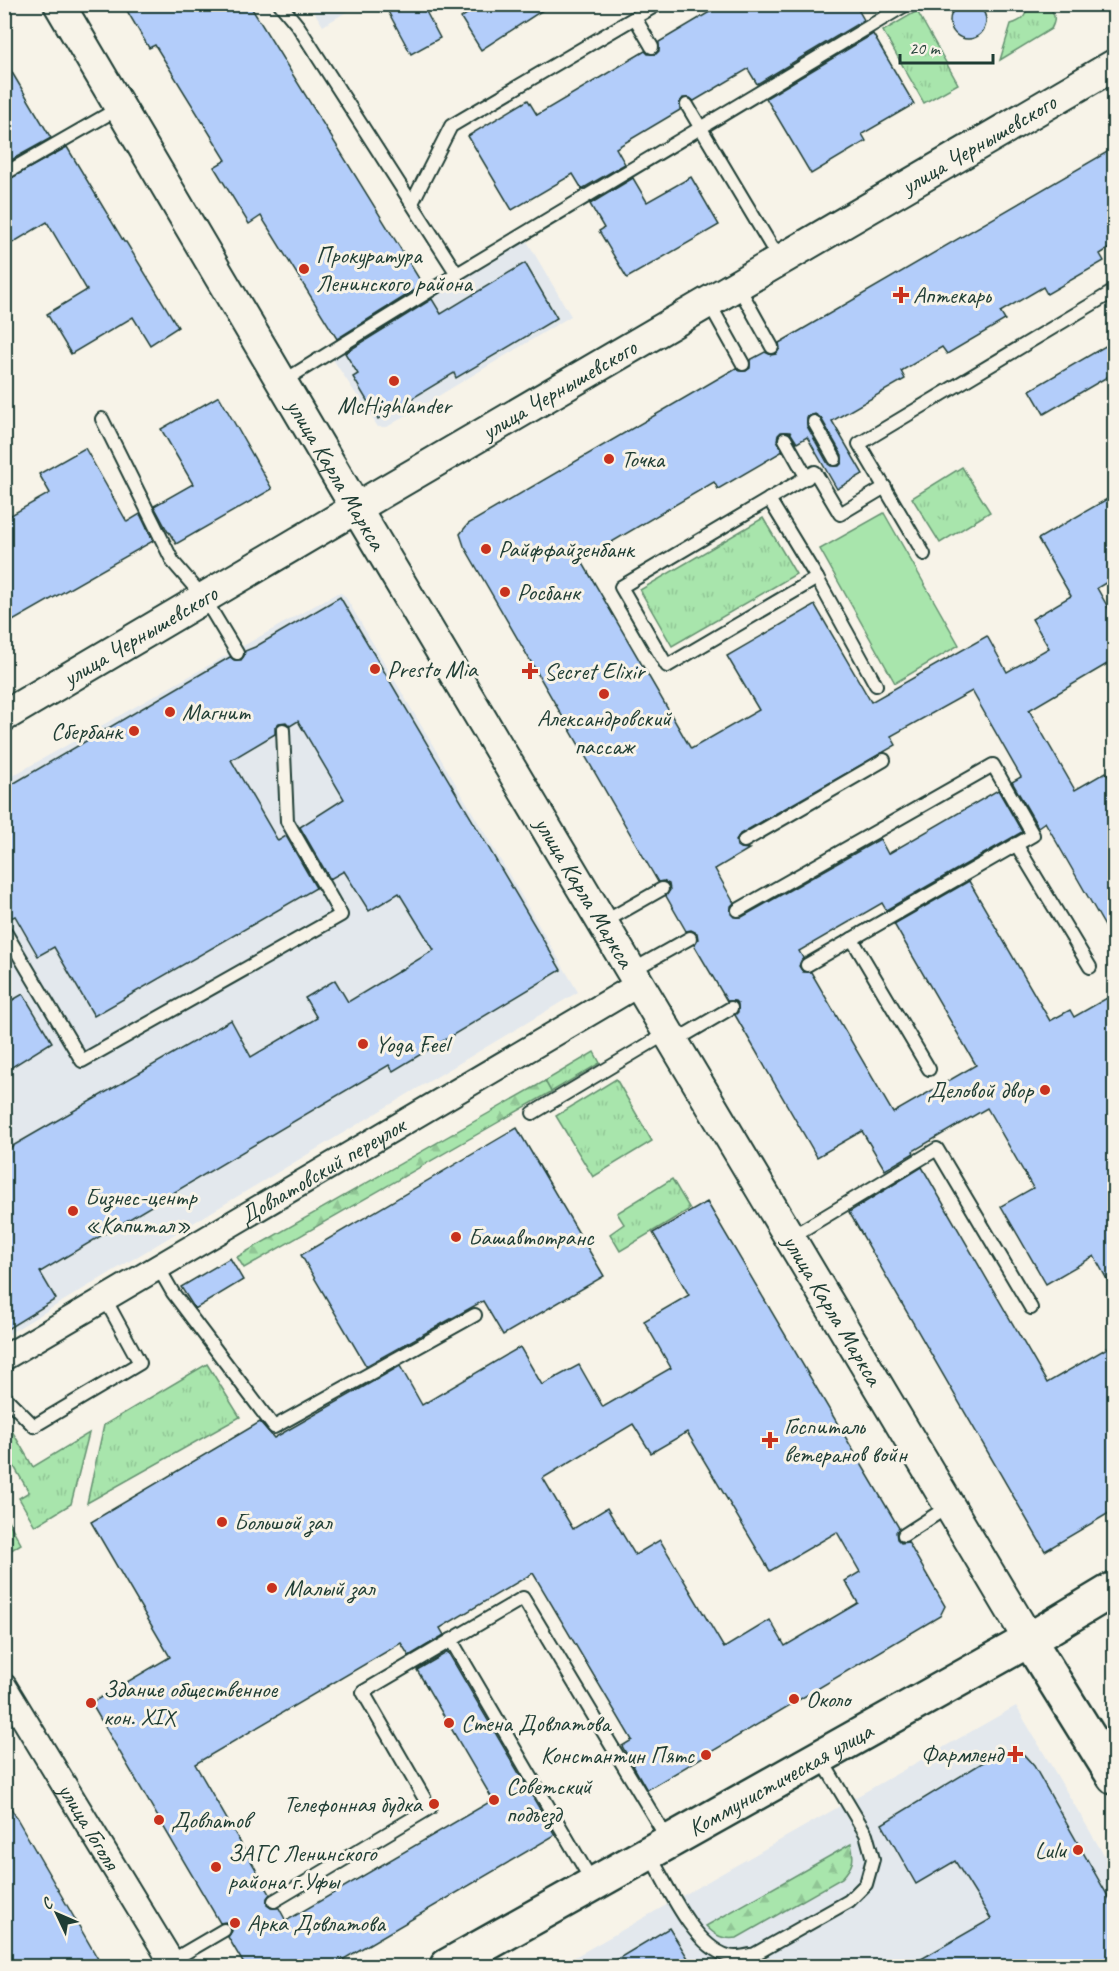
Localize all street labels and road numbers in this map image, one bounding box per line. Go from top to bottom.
street label: улица Чернышевского [894,86,1063,202]
street label: улица Чернышевского [474,332,643,447]
street label: улица Карла Маркса [279,392,393,557]
street label: улица Чернышевского [56,578,224,694]
street label: улица Карла Маркса [527,810,642,974]
street label: Довлатовский переулок [234,1109,412,1231]
street label: улица Карла Маркса [775,1227,890,1392]
street label: Коммунистическая улица [683,1715,879,1843]
street label: улица Гоголя [50,1776,128,1877]

